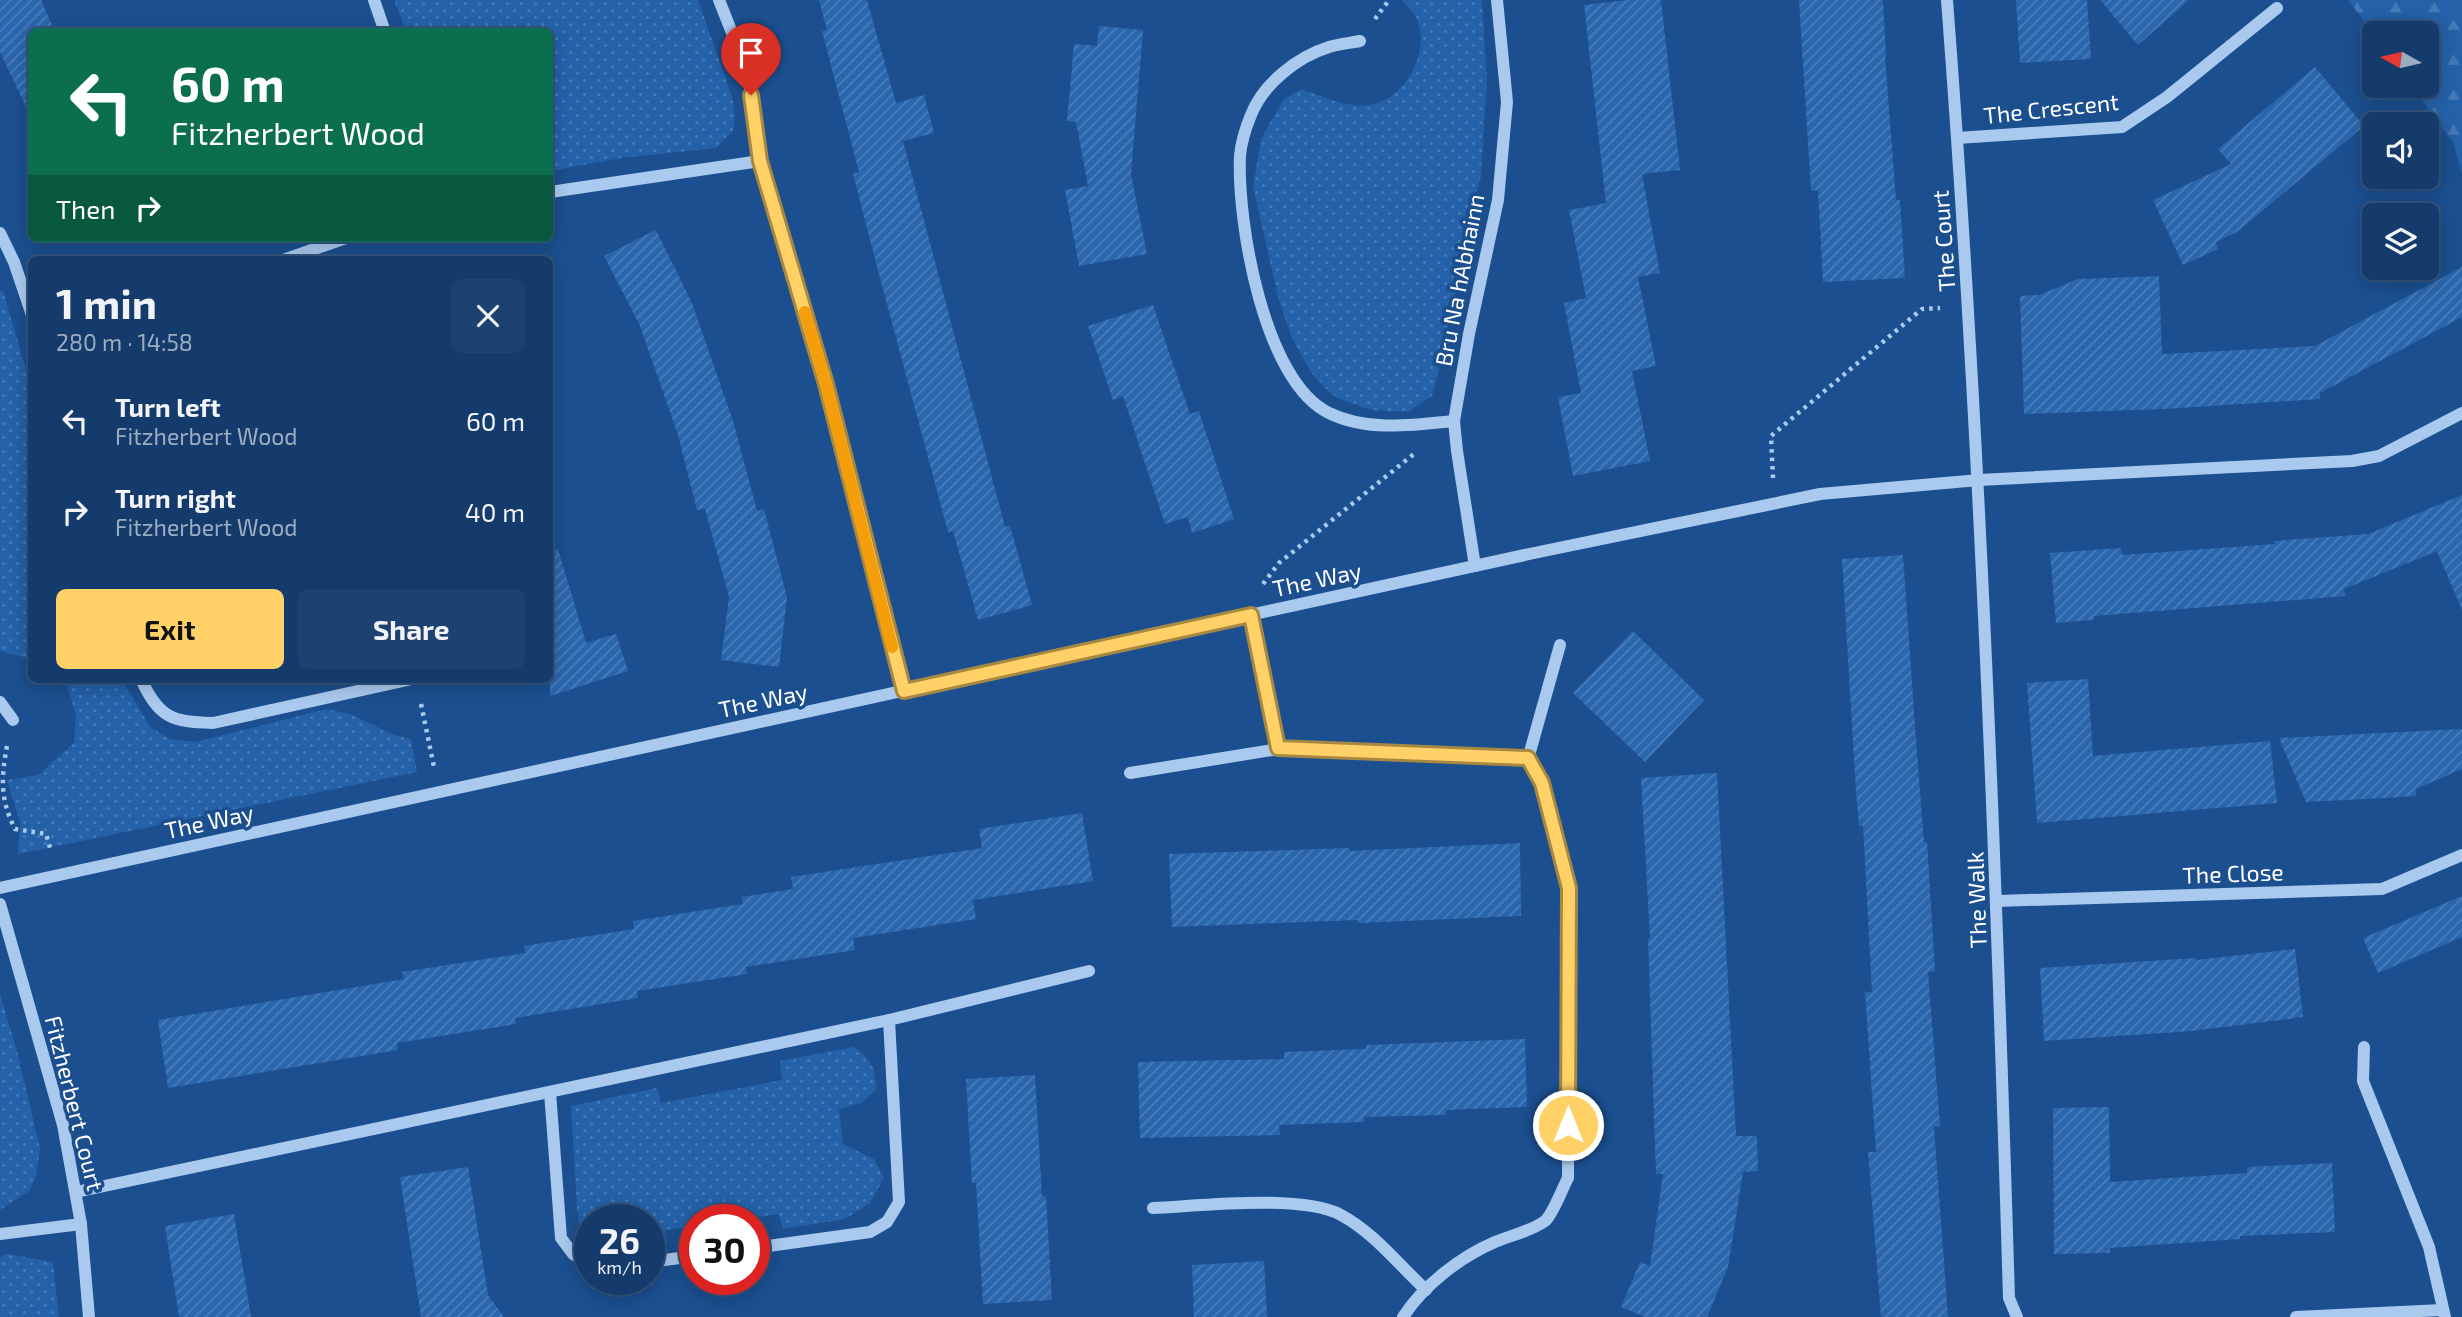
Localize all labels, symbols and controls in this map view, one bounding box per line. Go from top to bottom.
north arrow [2362,21,2440,98]
map controls [2362,21,2439,280]
pin [721,23,781,95]
icon: arrive [732,34,770,72]
text: 60 m [171,53,285,112]
icon: left [56,56,147,147]
street label: The Crescent [1982,87,2120,129]
button: sound [2362,112,2439,189]
text: Fitzherbert Wood [171,113,425,151]
icon: right [129,189,167,227]
street label: The Court [1925,189,1961,293]
street label: Bru Na hAbhainn [1429,191,1489,369]
text: Then [56,193,115,224]
button: layers [2362,203,2439,280]
text: 1 min [56,277,157,327]
button: close [451,279,525,353]
text: 280 m · 14:58 [56,328,193,356]
text: Turn left [115,391,221,422]
icon: left [56,402,94,440]
text: 60 m [466,405,525,436]
text: Fitzherbert Wood [115,422,298,450]
text: Turn right [115,482,236,513]
icon: right [56,493,94,531]
text: 40 m [465,496,525,527]
text: Fitzherbert Wood [115,513,298,541]
street label: The Way [1270,556,1364,602]
button: Exit [56,589,284,669]
button: Share [298,589,525,669]
street label: The Way [716,677,810,723]
street label: The Way [162,798,256,844]
street label: The Walk [1960,851,1992,949]
street label: The Close [2182,857,2284,889]
street label: Fitzherbert Court [40,1013,110,1194]
position arrow [1531,1088,1605,1162]
speed limit sign: 30 [679,1204,770,1295]
text: 26 [599,1219,640,1261]
text: km/h [597,1256,642,1278]

